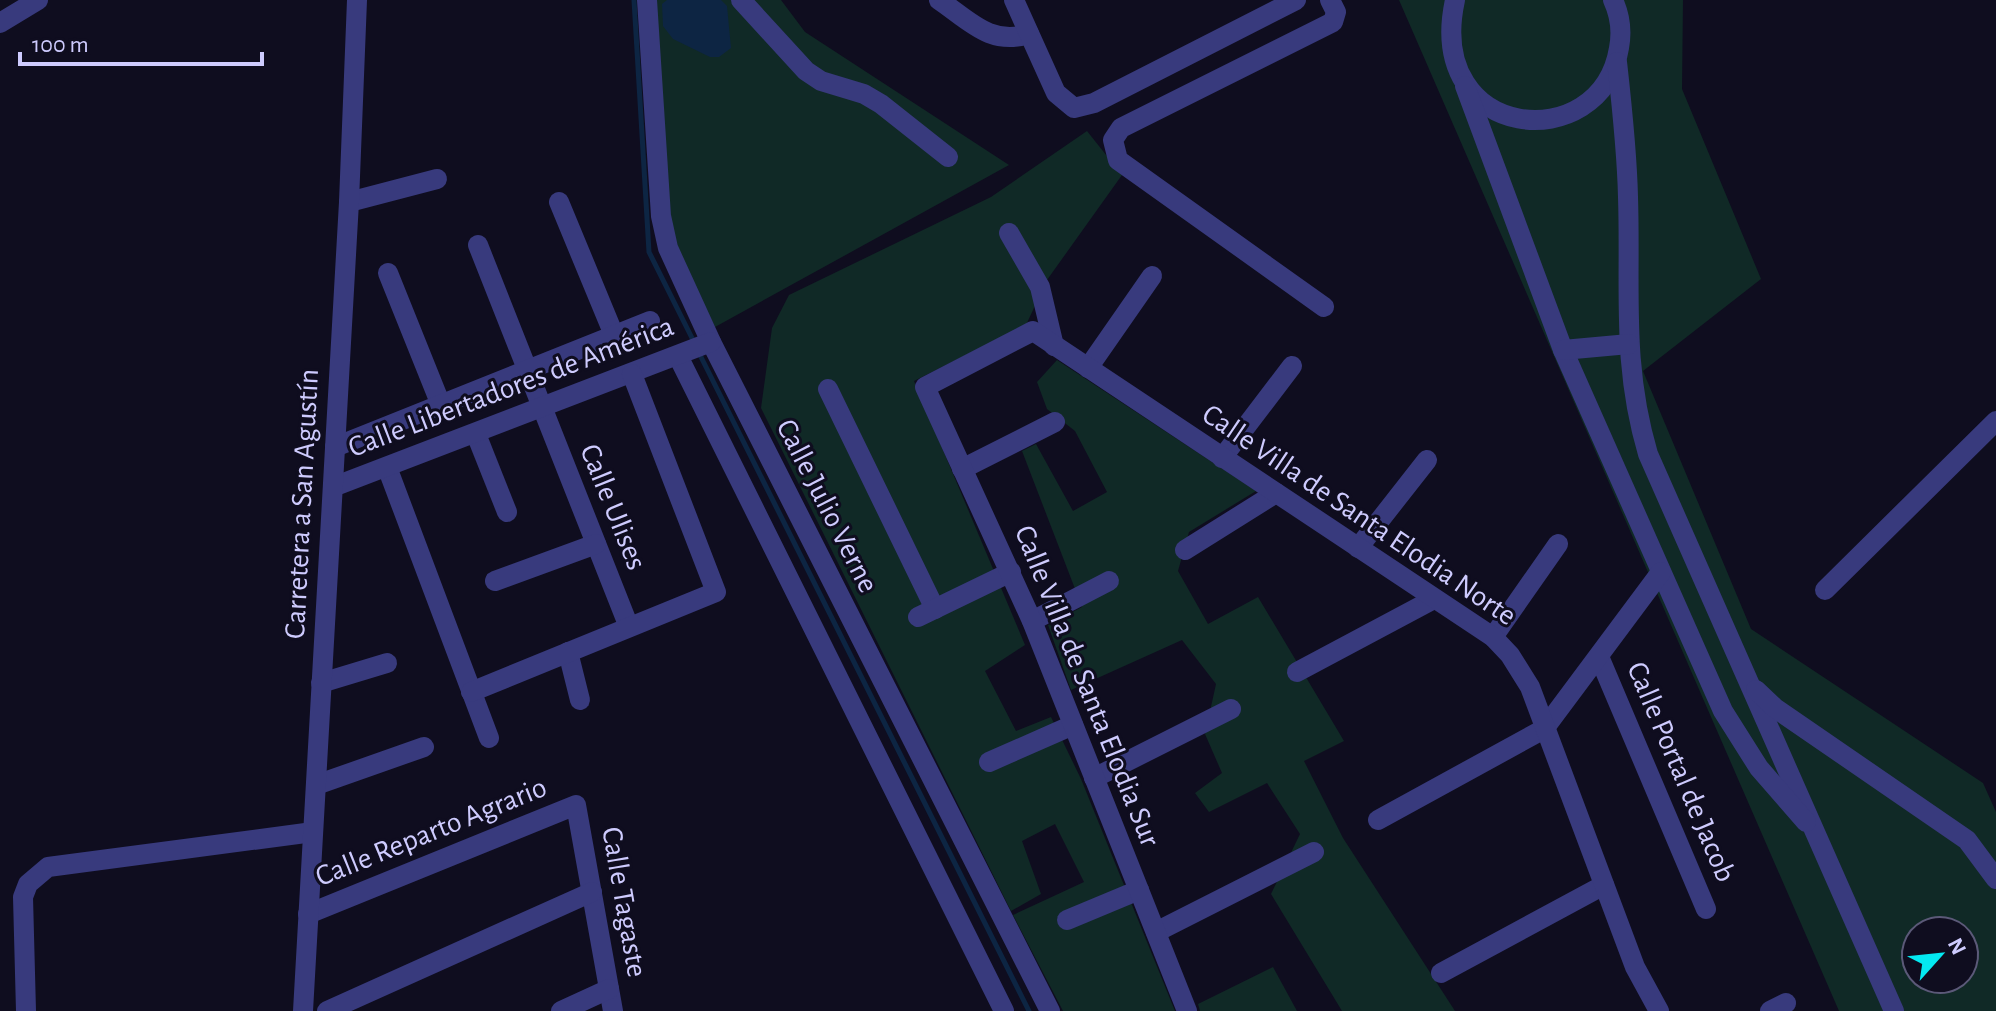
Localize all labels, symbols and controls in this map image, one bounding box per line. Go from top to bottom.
scale bar [20,16,262,66]
text: 100 m [32,33,89,57]
street label: Calle Libertadores de América [344,311,678,463]
street label: Carretera a San Agustín [280,368,324,640]
street label: Calle Villa de Santa Elodia Norte [1197,399,1521,631]
street label: Calle Julio Verne [770,414,884,598]
street label: Calle Ulises [574,440,652,574]
street label: Calle Villa de Santa Elodia Sur [1009,521,1165,851]
street label: Calle Portal de Jacob [1621,658,1741,886]
street label: Calle Reparto Agrario [311,772,551,892]
street label: Calle Tagaste [596,825,652,979]
north arrow [1900,915,1980,995]
text: N [1944,935,1970,958]

